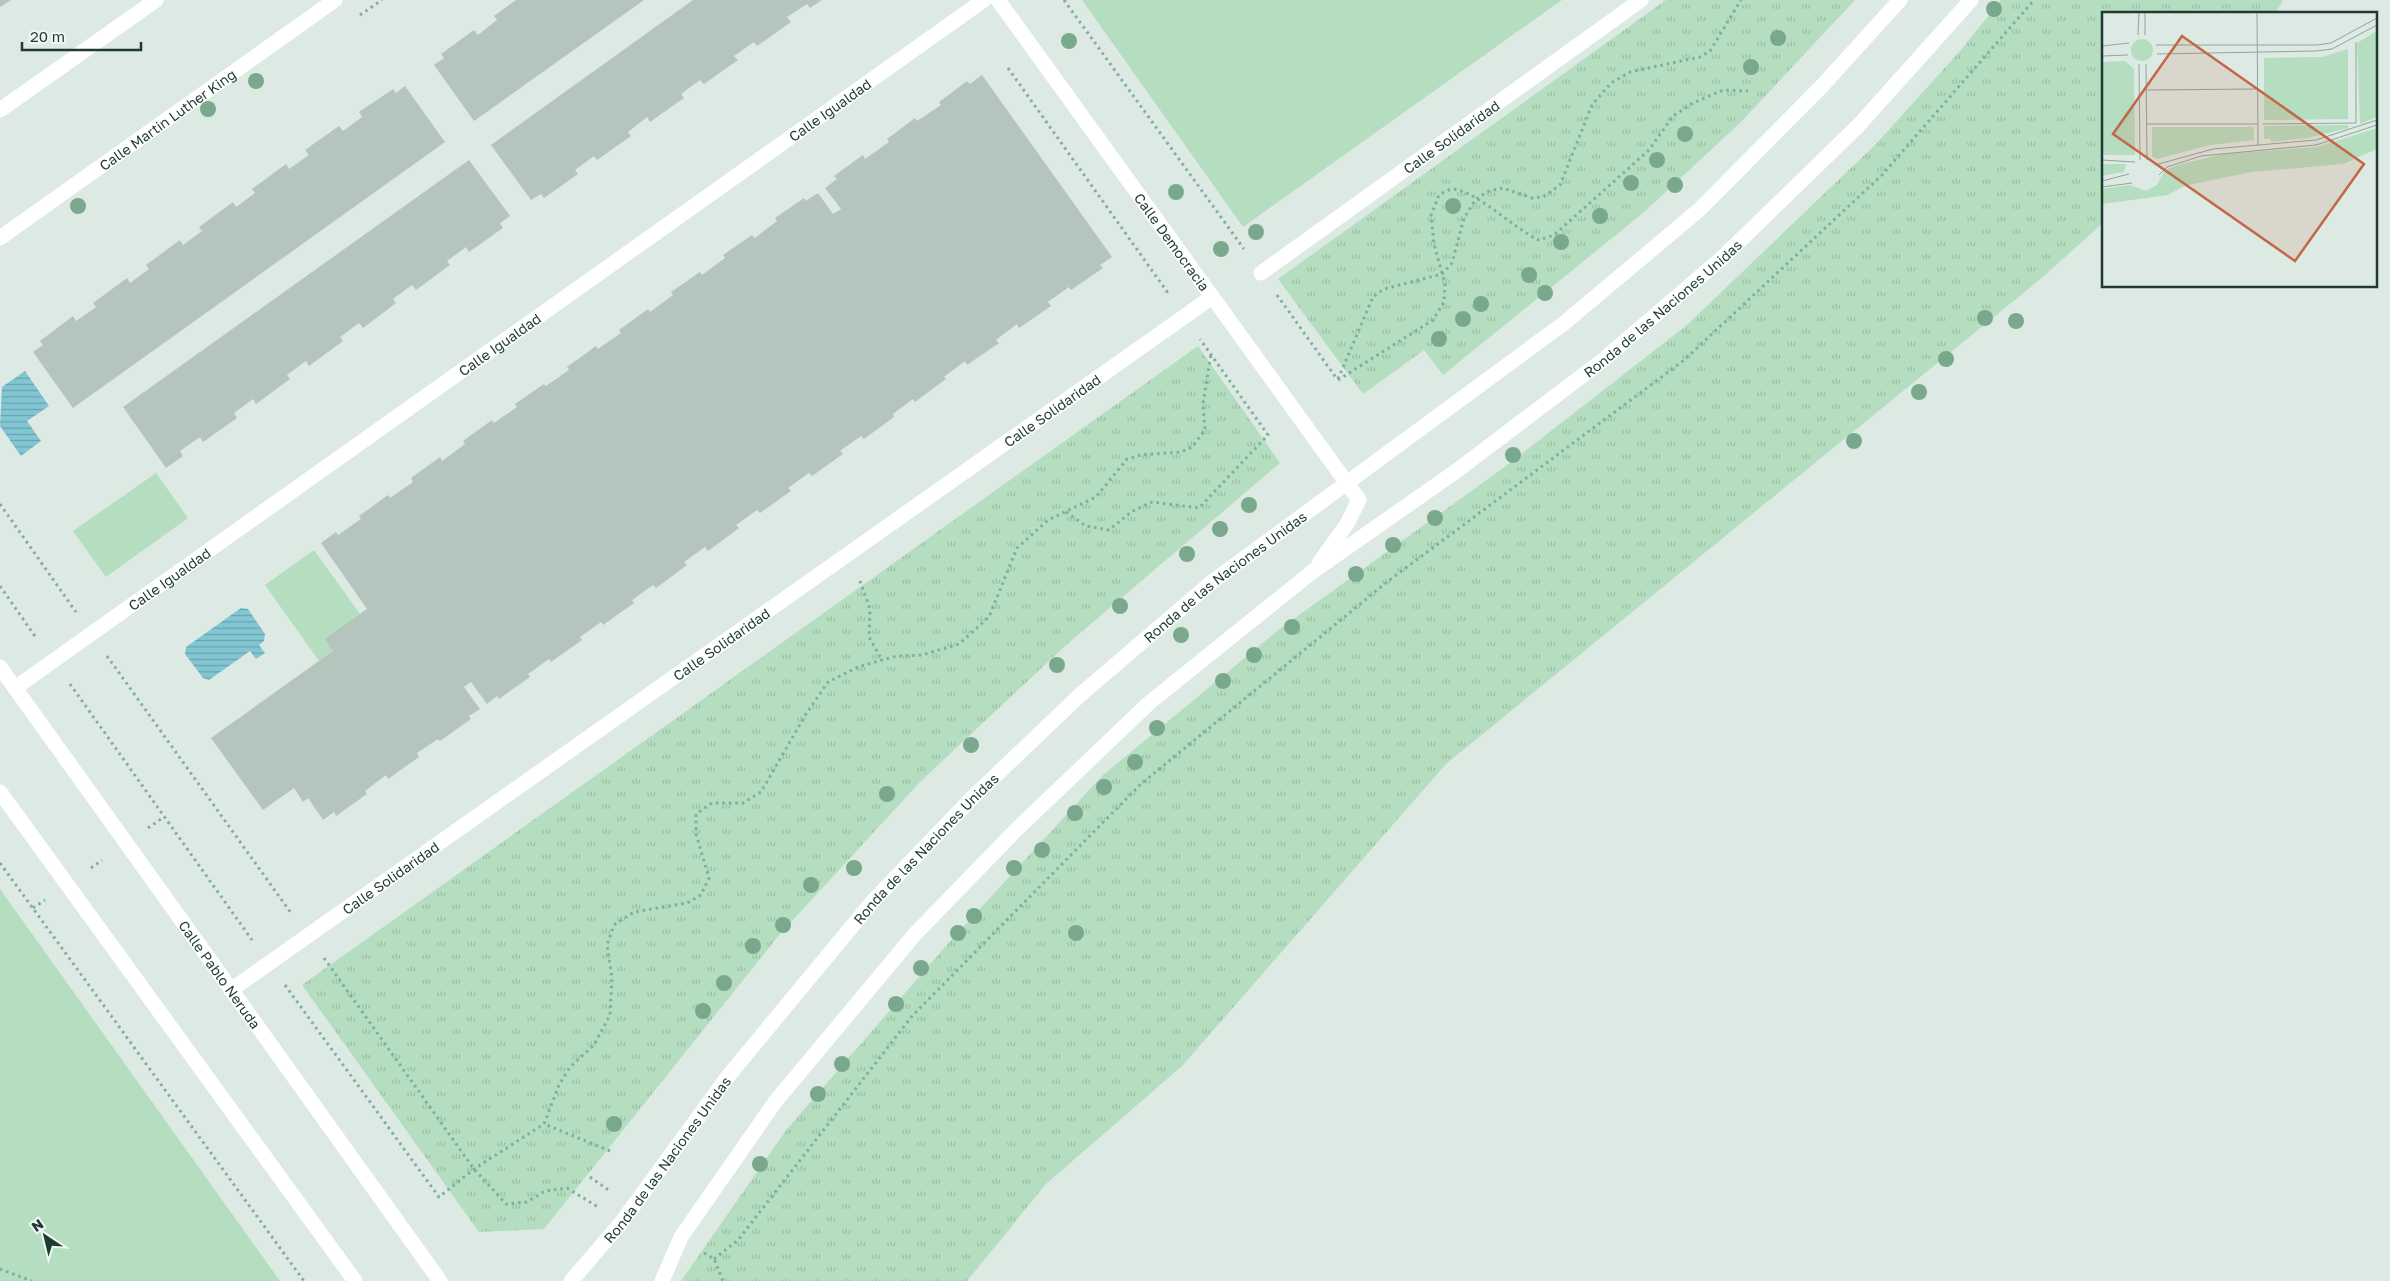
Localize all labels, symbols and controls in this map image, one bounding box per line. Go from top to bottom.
inset map [2102,12,2378,288]
scale bar [22,20,141,52]
text: 20 m [30,27,65,45]
street label: Calle Martin Luther King [96,65,239,173]
street label: Calle Igualdad [785,75,874,145]
street label: Calle Solidaridad [1400,96,1502,177]
street label: Calle Democracia [1131,189,1214,294]
street label: Ronda de las Naciones Unidas [1580,236,1745,380]
street label: Calle Igualdad [455,309,544,379]
street label: Calle Solidaridad [1000,370,1104,450]
street label: Ronda de las Naciones Unidas [1140,507,1310,646]
street label: Calle Igualdad [125,544,214,614]
street label: Calle Solidaridad [669,604,773,684]
street label: Ronda de las Naciones Unidas [849,769,1002,927]
street label: Calle Solidaridad [339,838,442,917]
street label: Calle Pablo Neruda [176,917,265,1032]
street label: Ronda de las Naciones Unidas [600,1073,734,1246]
north arrow [20,1211,70,1261]
text: N [28,1215,46,1235]

